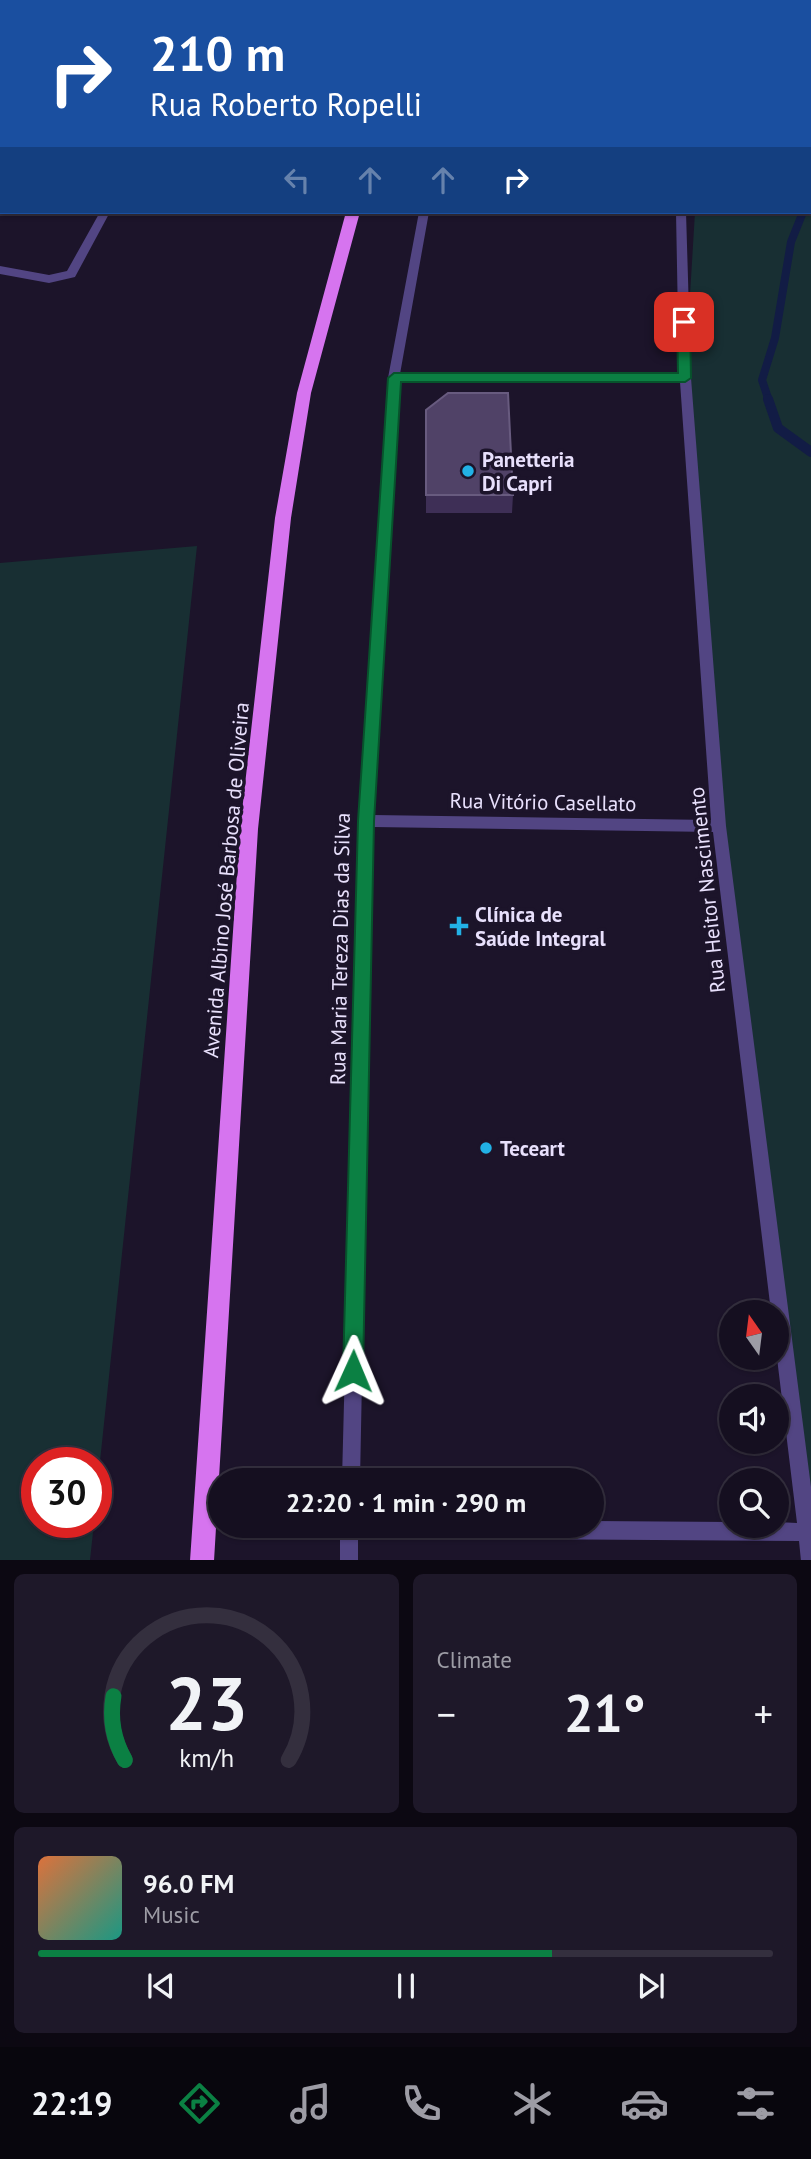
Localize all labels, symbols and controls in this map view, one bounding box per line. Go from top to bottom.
text: 210 m [150,21,285,85]
icon: right [35,28,126,119]
text: Rua Roberto Ropelli [150,83,422,125]
icon: left [278,161,316,199]
icon: ahead [351,161,389,199]
icon: ahead [424,161,462,199]
icon: right [497,161,535,199]
pin [654,292,714,352]
icon: arrive [665,303,703,341]
place label: Panetteria Di Capri [482,446,574,497]
marker: Panetteria Di Capri [460,463,476,479]
street label: Avenida Albino José Barbosa de Oliveira [197,701,255,1059]
street label: Rua Heitor Nascimento [683,786,731,994]
street label: Rua Vitório Casellato [449,787,637,817]
street label: Rua Maria Tereza Dias da Silva [324,813,356,1085]
place label: Clínica de Saúde Integral [475,901,606,952]
marker: Clínica de Saúde Integral [449,916,469,936]
place label: Teceart [500,1135,566,1162]
marker: Teceart [478,1140,494,1156]
north arrow [719,1300,789,1370]
map controls [719,1300,789,1538]
position arrow [316,1334,390,1408]
button: sound [719,1384,789,1454]
speed limit sign: 30 [21,1447,112,1538]
button: search [719,1468,789,1538]
text: 22:20 · 1 min · 290 m [286,1486,526,1519]
text: Climate [437,1645,512,1674]
text: 23 [165,1656,248,1750]
text: 21° [564,1679,646,1746]
text: − [437,1689,456,1738]
text: + [754,1689,773,1738]
text: km/h [179,1741,234,1773]
text: 96.0 FM [143,1867,234,1900]
text: Music [143,1900,200,1929]
icon: previous [142,1967,180,2005]
icon: pause [387,1967,425,2005]
icon: next [632,1967,670,2005]
icon: directions [175,2079,224,2128]
icon: music [286,2079,335,2128]
icon: phone [397,2079,446,2128]
icon: climate [508,2079,557,2128]
icon: car [620,2079,669,2128]
icon: filters [731,2079,780,2128]
text: 22:19 [31,2082,112,2124]

